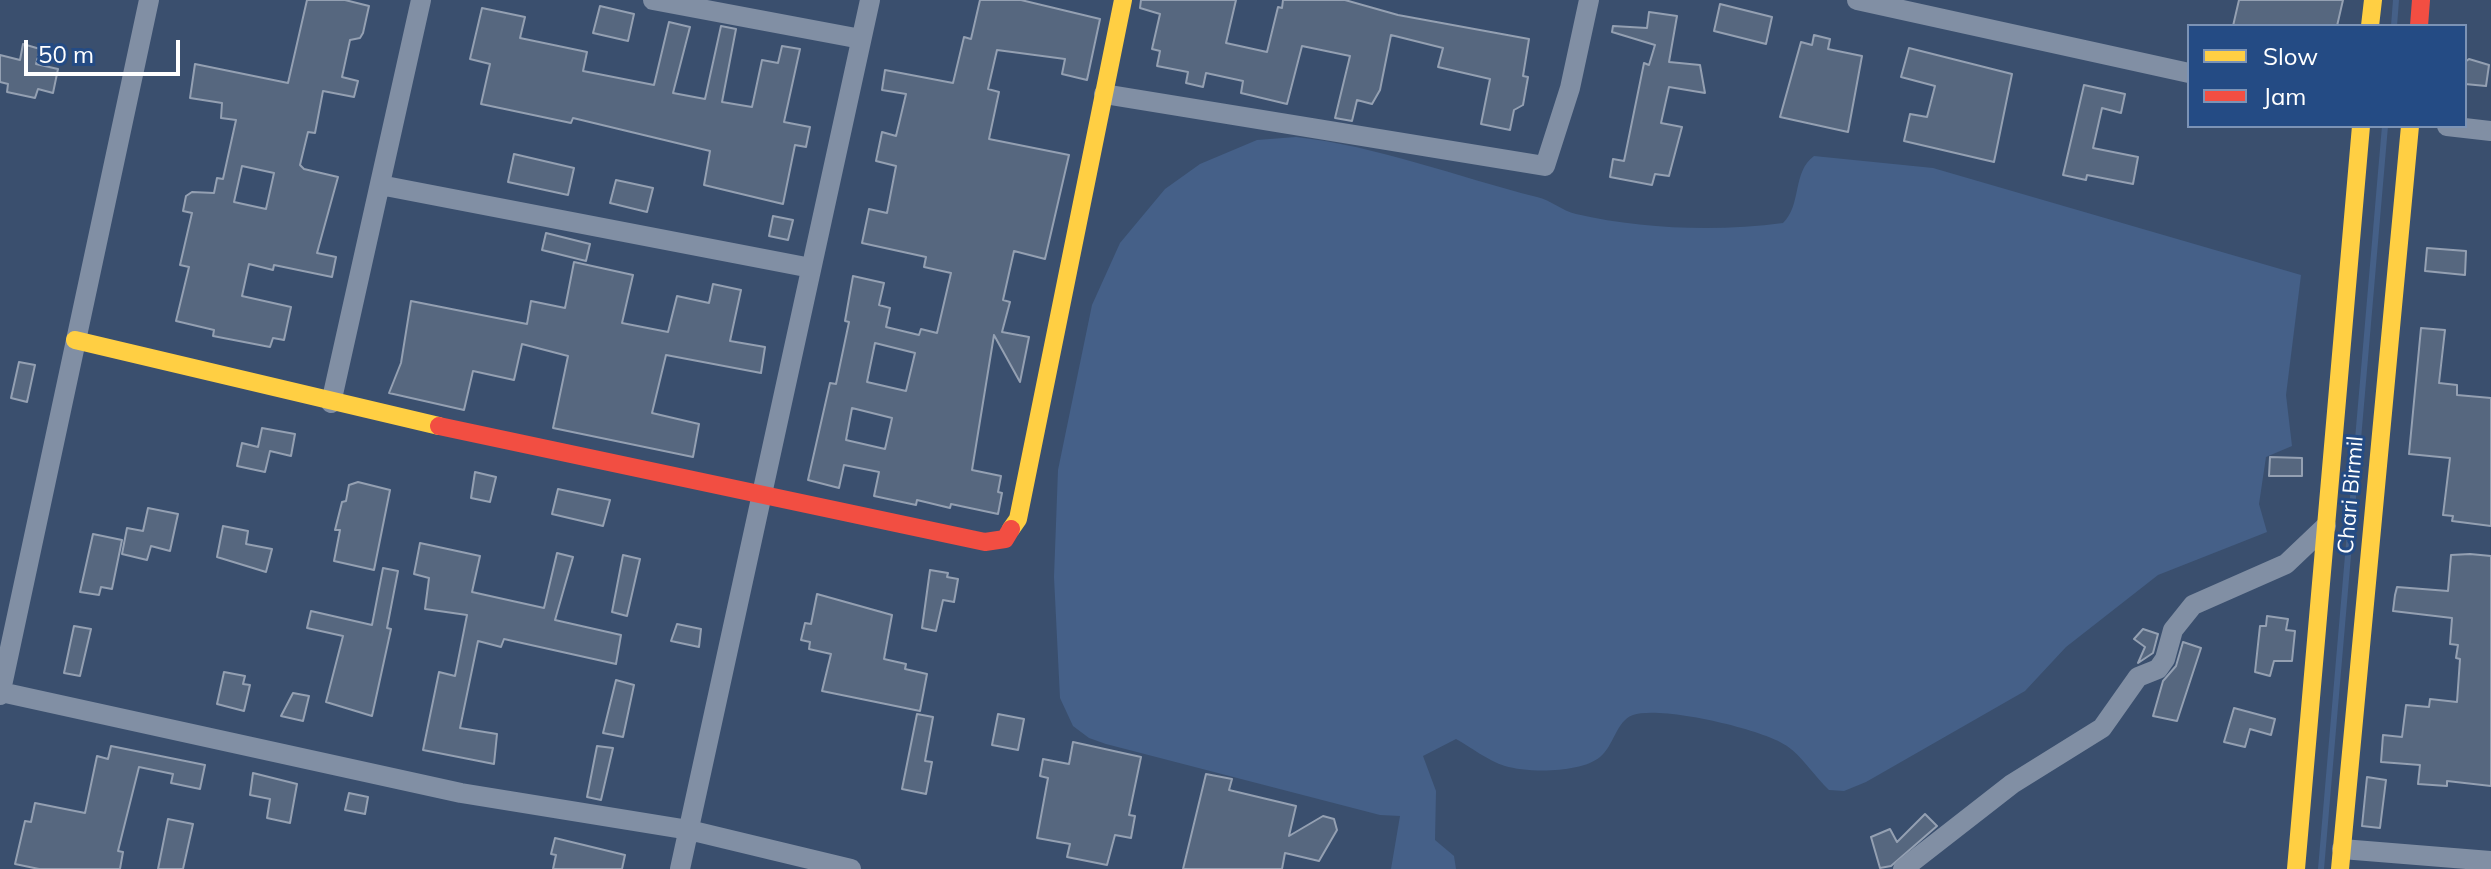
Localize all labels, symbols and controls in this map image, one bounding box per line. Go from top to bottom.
scale bar [28,24,184,74]
legend [2187,24,2467,128]
text: 50 m [38,39,94,69]
text: Slow [2263,41,2318,71]
text: Jam [2263,81,2306,111]
street label: Chari Birmil [2333,435,2369,555]

